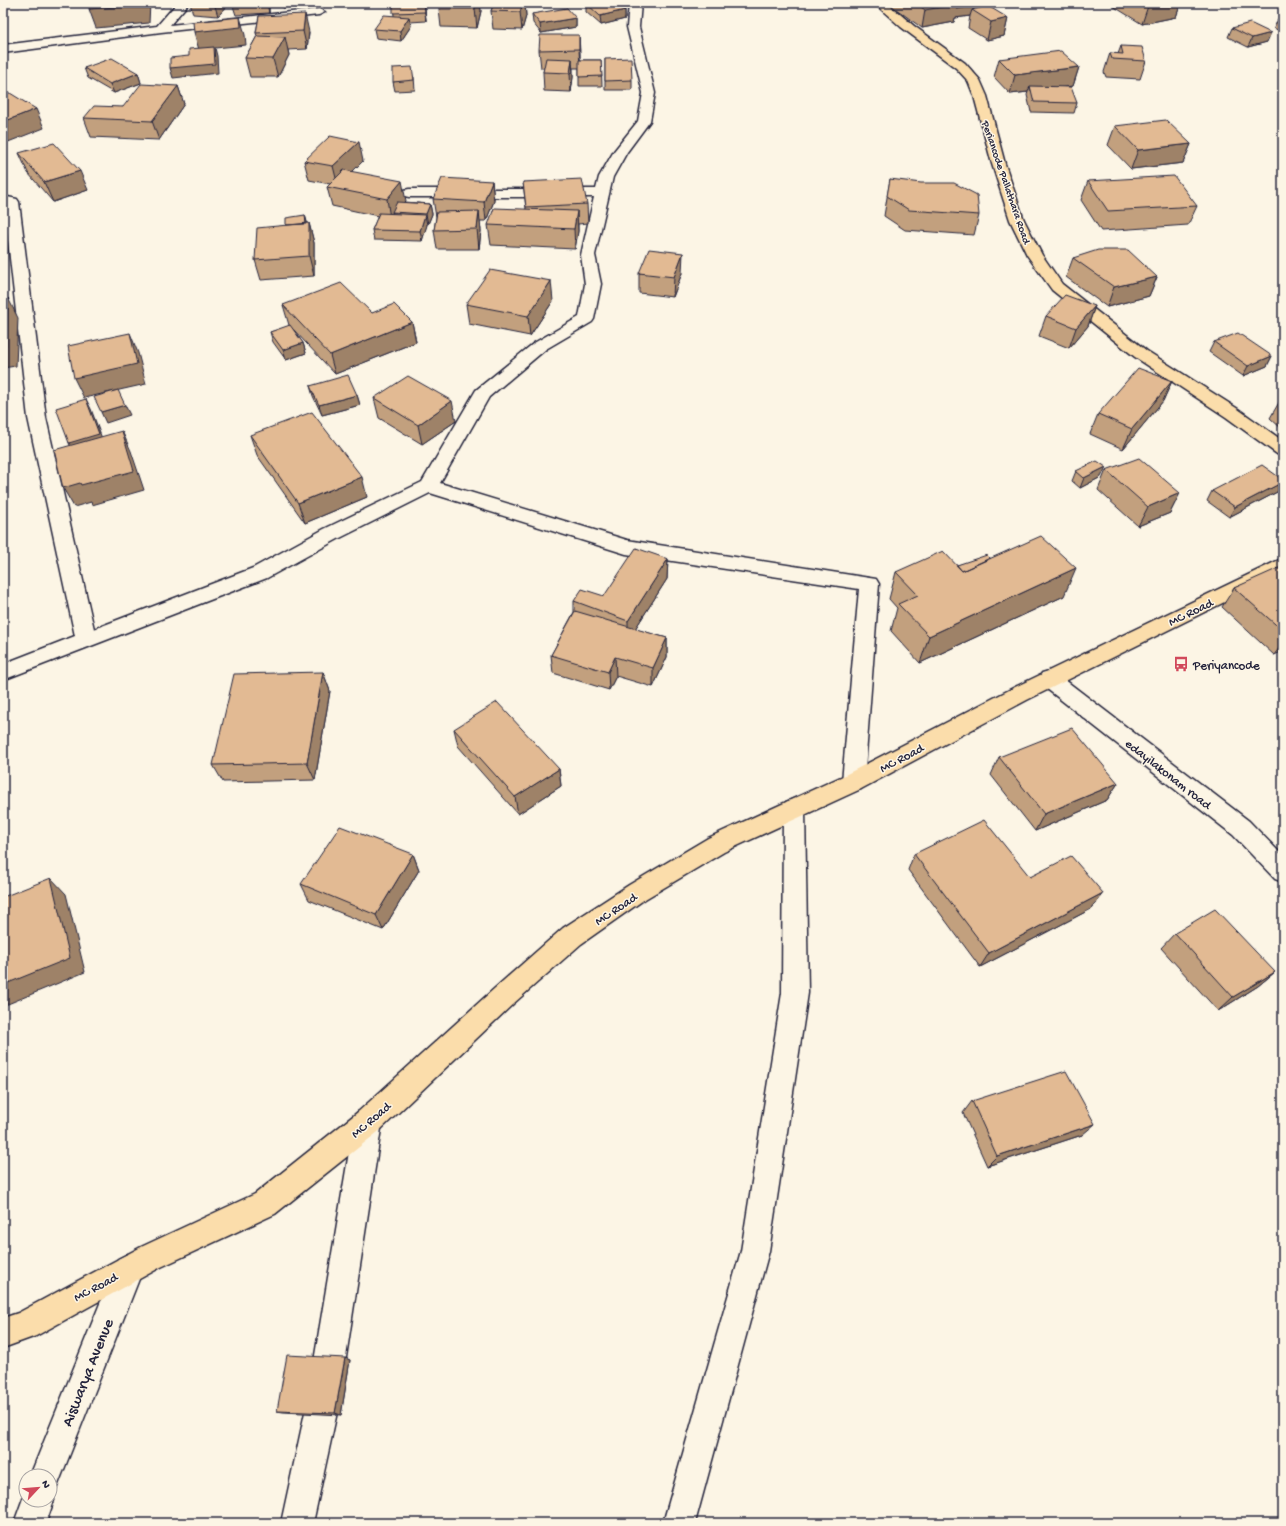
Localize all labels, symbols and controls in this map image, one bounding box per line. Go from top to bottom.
street label: Periancode Pallathara Road [978,118,1032,247]
street label: MC Road [1166,595,1217,630]
bus stop icon: Periyancode [1172,655,1190,673]
place label: Periyancode [1192,659,1260,674]
street label: edayilakonam road [1121,737,1215,814]
street label: MC Road [878,741,928,777]
street label: MC Road [592,890,641,930]
street label: MC Road [349,1099,396,1142]
street label: MC Road [72,1270,122,1306]
street label: Aiswarya Avenue [59,1316,120,1430]
north arrow [18,1468,58,1508]
text: N [38,1479,52,1490]

